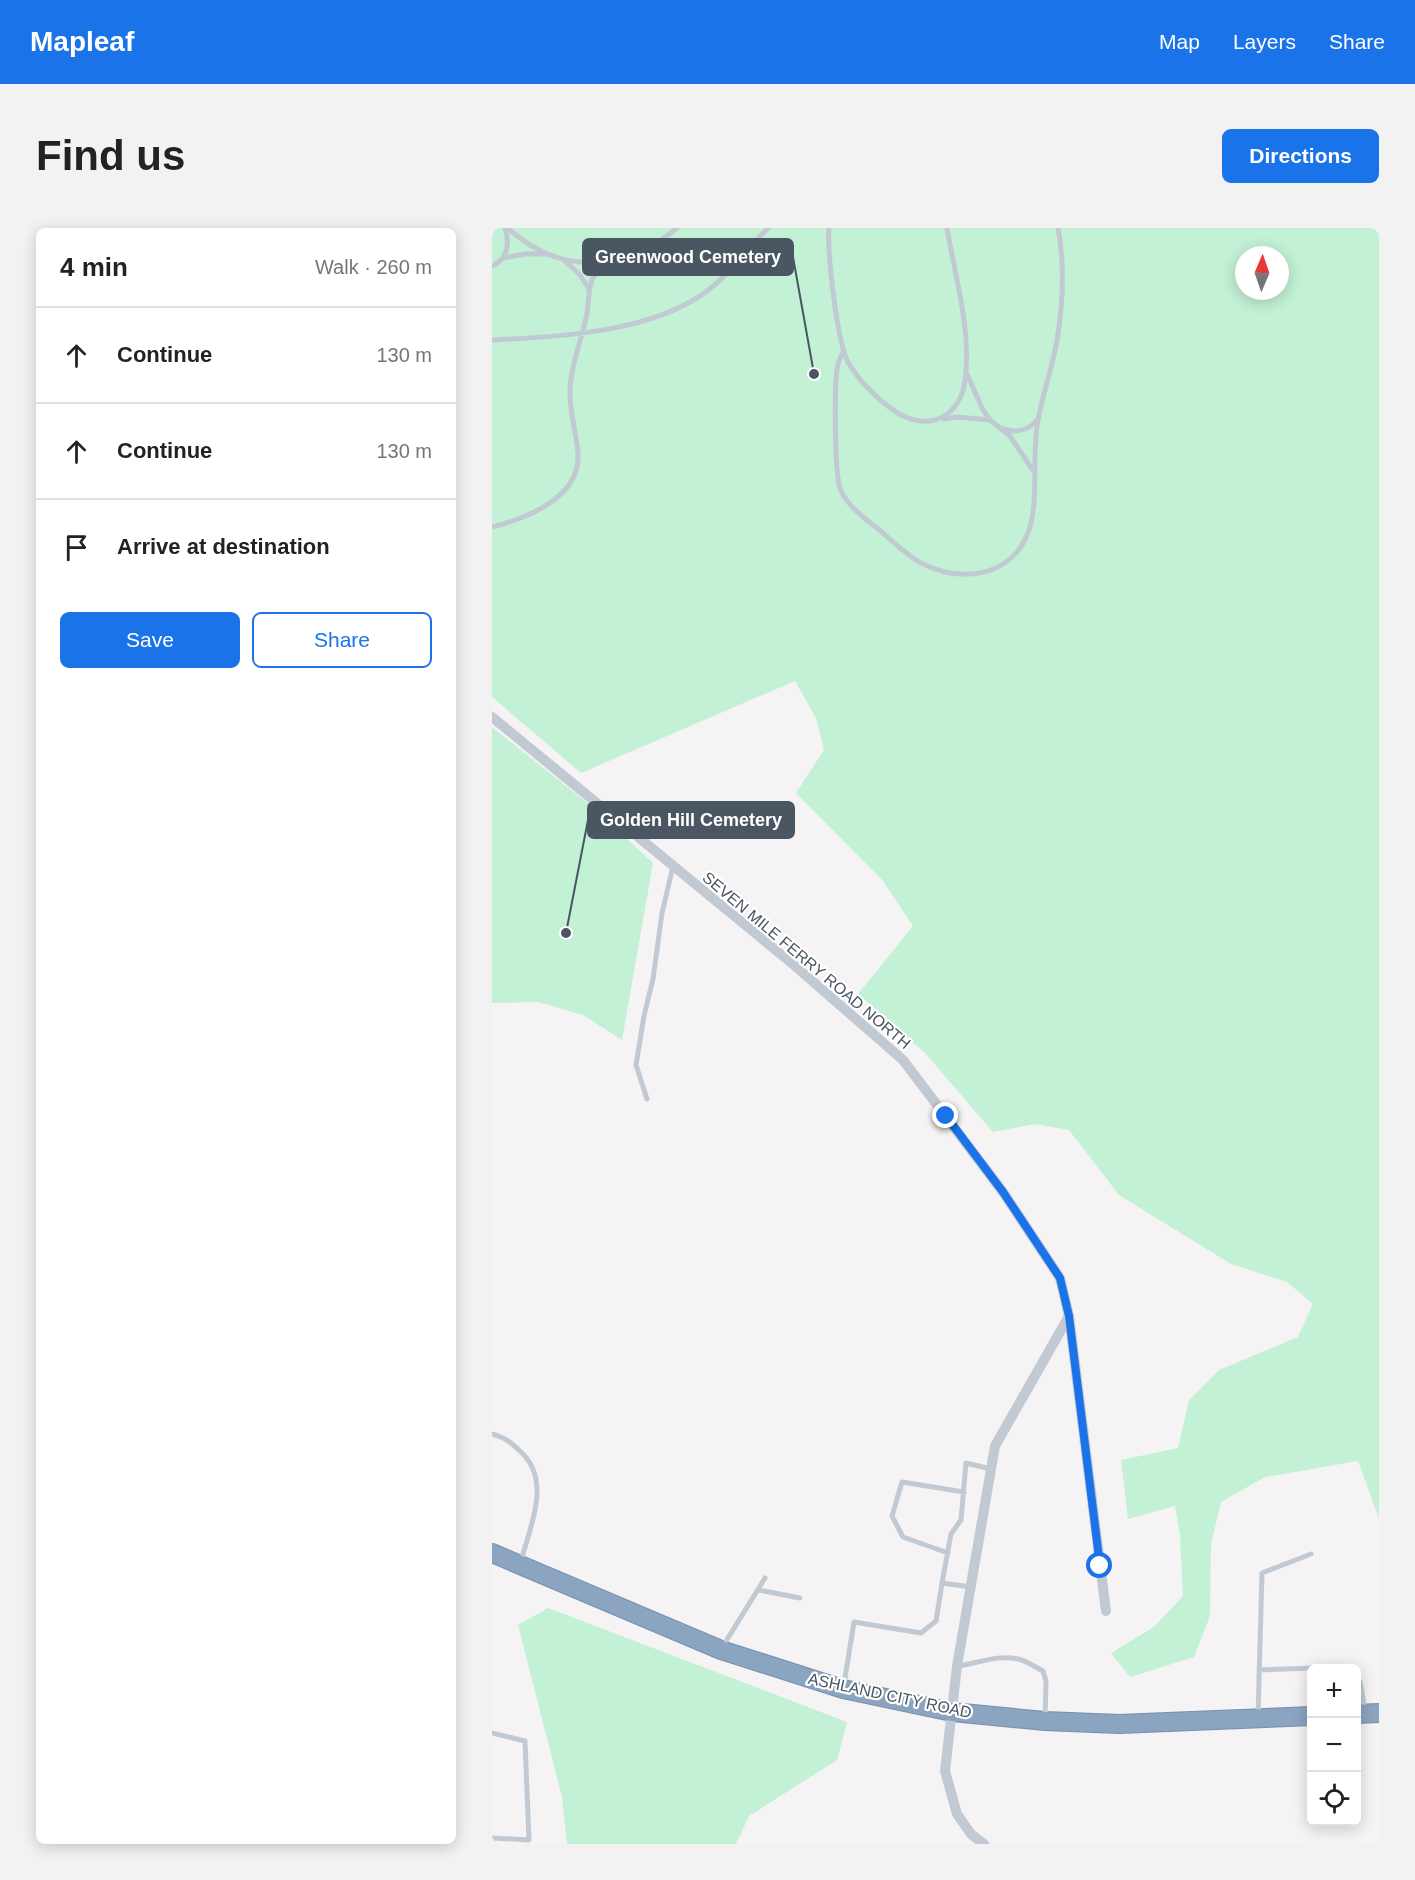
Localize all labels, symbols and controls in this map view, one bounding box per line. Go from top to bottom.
text: Mapleaf [30,26,134,57]
text: Map [1159,30,1200,53]
text: Layers [1233,30,1296,53]
text: Share [1329,30,1385,53]
button: Directions [1222,129,1379,183]
text: Find us [36,132,185,179]
callout: Greenwood Cemetery [583,239,793,275]
north arrow [1235,246,1289,300]
text: Greenwood Cemetery [595,247,781,267]
text: 4 min [60,252,128,282]
text: Walk · 260 m [315,256,432,278]
icon: ahead [60,339,93,372]
text: Continue [117,342,212,367]
text: 130 m [376,344,432,366]
icon: ahead [60,435,93,468]
text: Continue [117,438,212,463]
text: 130 m [376,440,432,462]
icon: arrive [60,531,93,564]
text: Arrive at destination [117,534,330,559]
button: Save [60,612,240,668]
button: Share [252,612,432,668]
callout: Golden Hill Cemetery [588,802,794,838]
text: Golden Hill Cemetery [600,810,782,830]
street label: SEVEN MILE FERRY ROAD NORTH [699,868,914,1052]
route end [932,1102,958,1128]
route start [1086,1552,1112,1578]
map controls [1307,1664,1361,1826]
button: + [1307,1664,1361,1718]
street label: ASHLAND CITY ROAD [807,1670,973,1721]
button: − [1307,1718,1361,1772]
button: locate [1307,1772,1361,1826]

